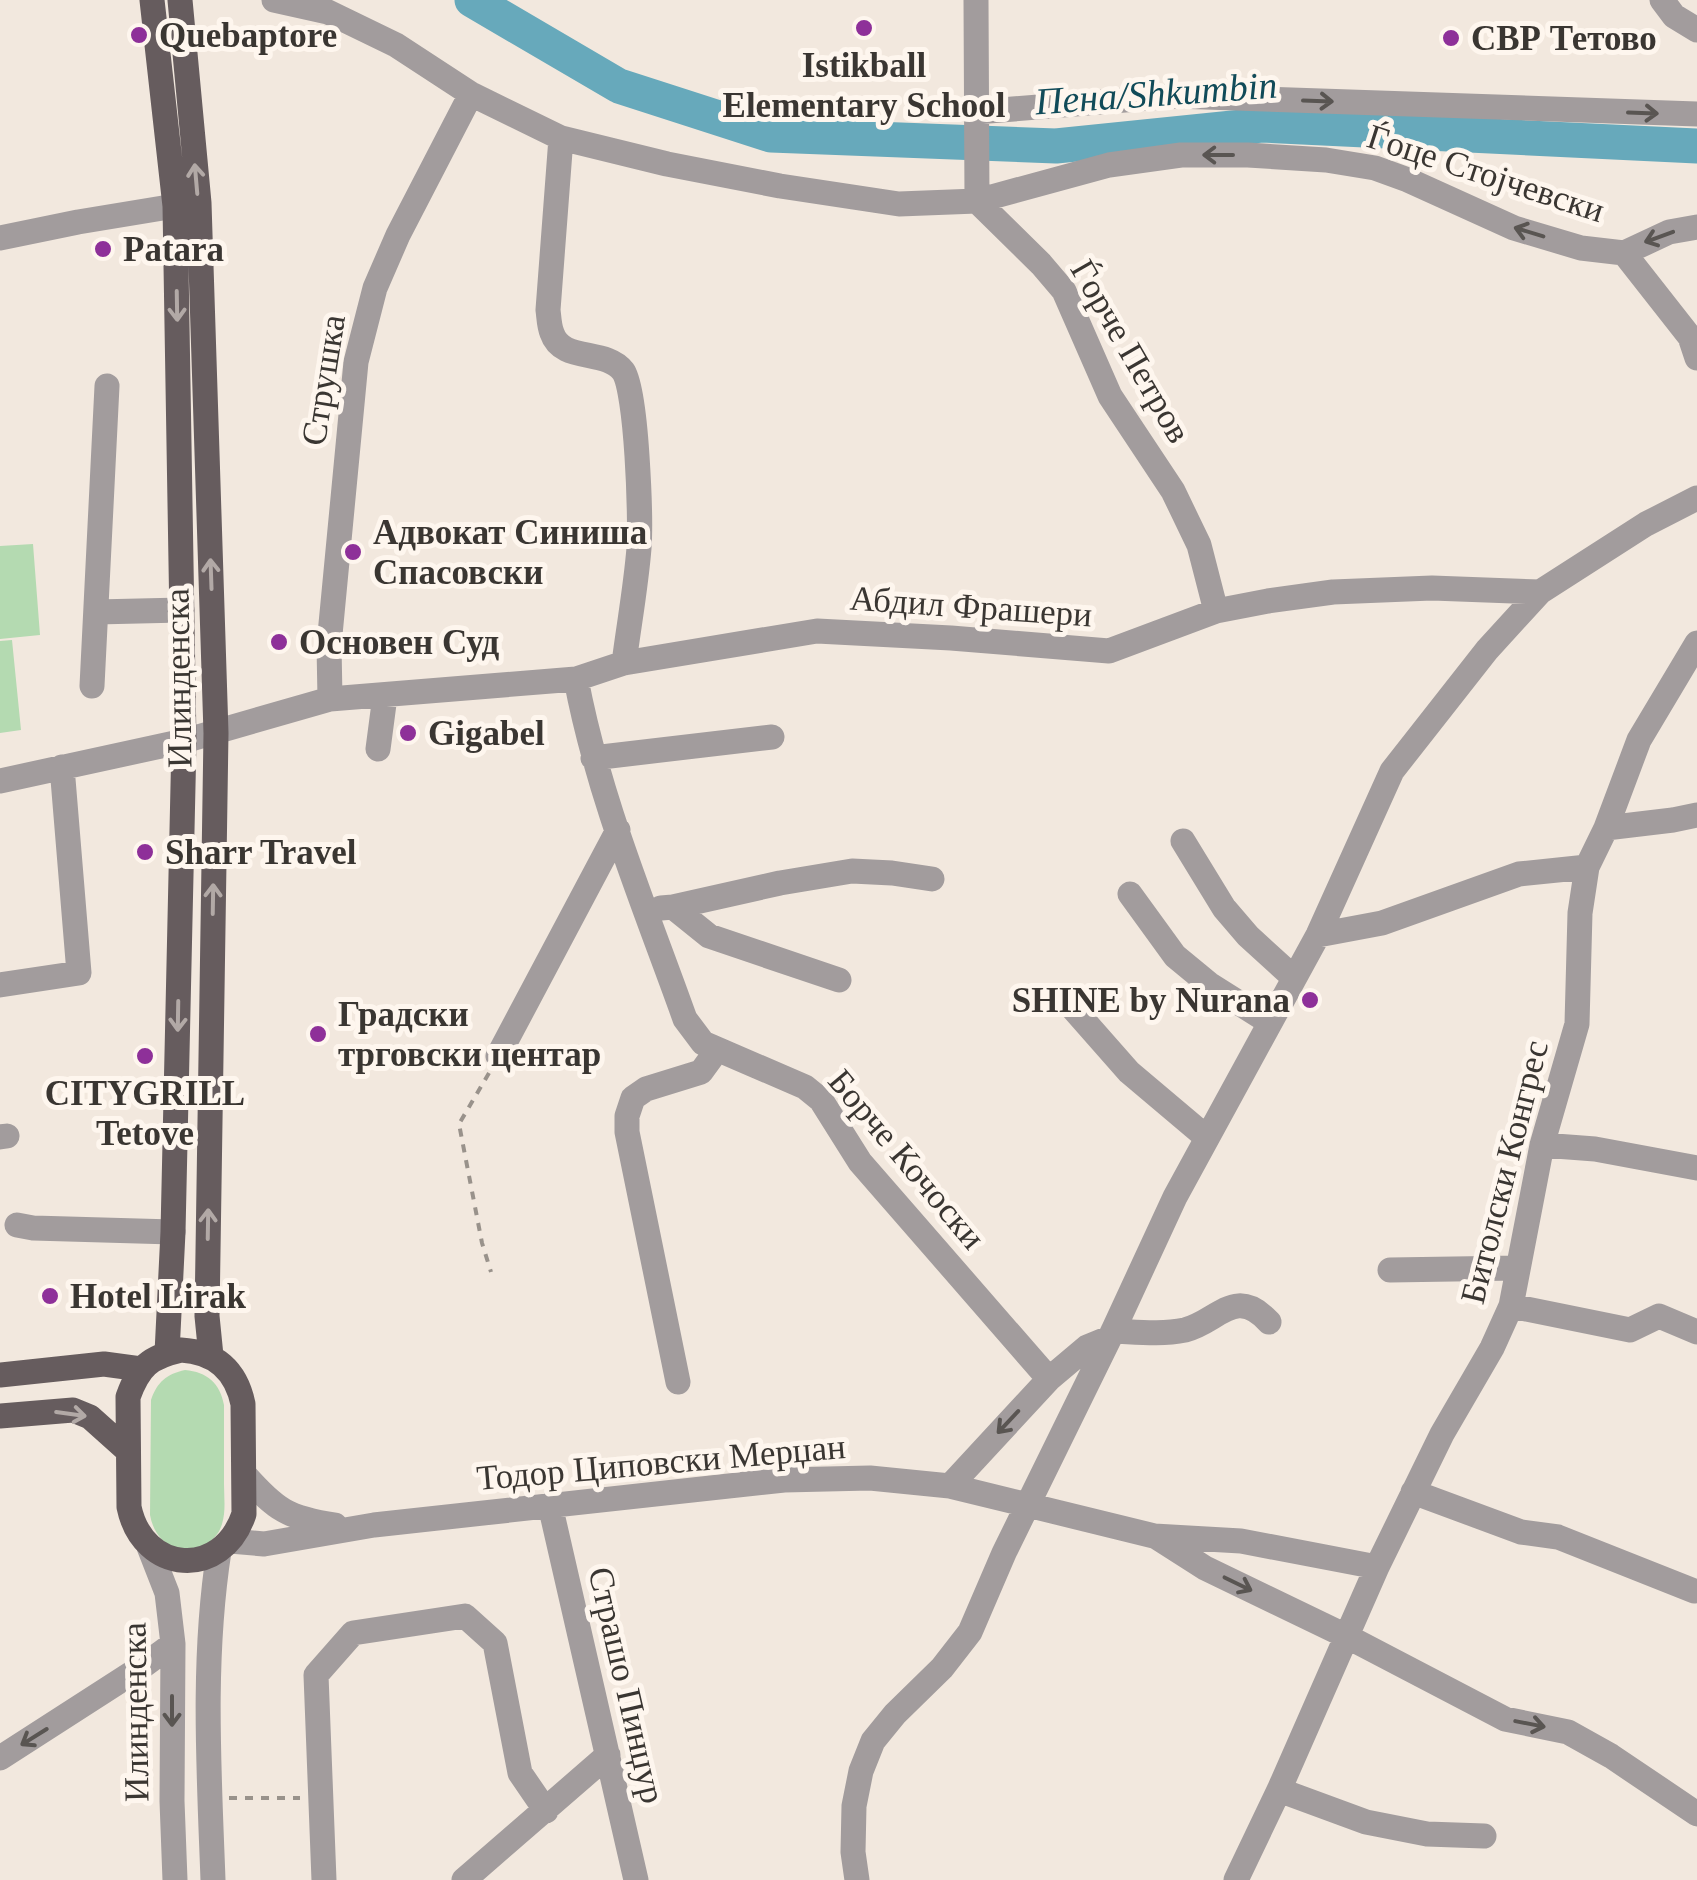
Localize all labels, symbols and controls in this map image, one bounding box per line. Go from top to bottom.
place label: Quebaptore [159,16,337,55]
marker: Istikball Elementary School [853,17,875,39]
place label: СВР Тетово [1471,19,1657,58]
marker: Quebaptore [128,24,150,46]
marker: СВР Тетово [1440,27,1462,49]
place label: Istikball Elementary School [723,46,1006,125]
water label: Пена/Shkumbin [1033,64,1278,122]
one-way arrow [1301,92,1333,111]
one-way arrow [1626,103,1658,122]
street label: Ѓоце Стојчевски [1363,117,1609,230]
one-way arrow [1202,146,1234,164]
one-way arrow [187,163,206,196]
one-way arrow [1514,222,1545,240]
one-way arrow [1645,229,1676,247]
place label: Patara [123,230,224,269]
marker: Patara [92,238,114,260]
street label: Ѓорче Петров [1063,253,1199,449]
one-way arrow [168,290,186,322]
street label: Струшка [294,311,353,448]
place label: Адвокат Синиша Спасовски [373,513,647,592]
marker: Адвокат Синиша Спасовски [342,541,364,563]
one-way arrow [201,558,220,590]
street label: Абдил Фрашери [849,579,1093,634]
street label: Илинденска [157,587,200,768]
place label: Основен Суд [299,623,500,662]
marker: Основен Суд [268,631,290,653]
place label: Gigabel [428,714,545,753]
marker: Gigabel [397,722,419,744]
place label: Sharr Travel [165,833,357,872]
marker: Sharr Travel [134,841,156,863]
one-way arrow [204,883,222,916]
place label: SHINE by Nurana [1012,981,1290,1020]
marker: SHINE by Nurana [1299,989,1321,1011]
place label: Градски трговски центар [338,995,601,1074]
one-way arrow [168,1000,188,1032]
marker: Градски трговски центар [307,1023,329,1045]
street label: Битолски Конгрес [1453,1036,1556,1308]
marker: CITYGRILL Tetove [134,1045,156,1067]
street label: Борче Кочоски [820,1062,993,1257]
place label: CITYGRILL Tetove [45,1074,245,1153]
one-way arrow [199,1208,218,1240]
place label: Hotel Lirak [70,1277,246,1316]
marker: Hotel Lirak [39,1285,61,1307]
one-way arrow [54,1405,86,1424]
one-way arrow [997,1409,1020,1434]
street label: Тодор Циповски Мерџан [475,1427,847,1498]
street label: Страшо Пинџур [580,1563,673,1807]
one-way arrow [1223,1575,1252,1594]
street label: Илинденска [114,1621,157,1802]
one-way arrow [162,1694,182,1726]
one-way arrow [1514,1715,1546,1734]
one-way arrow [20,1726,48,1747]

